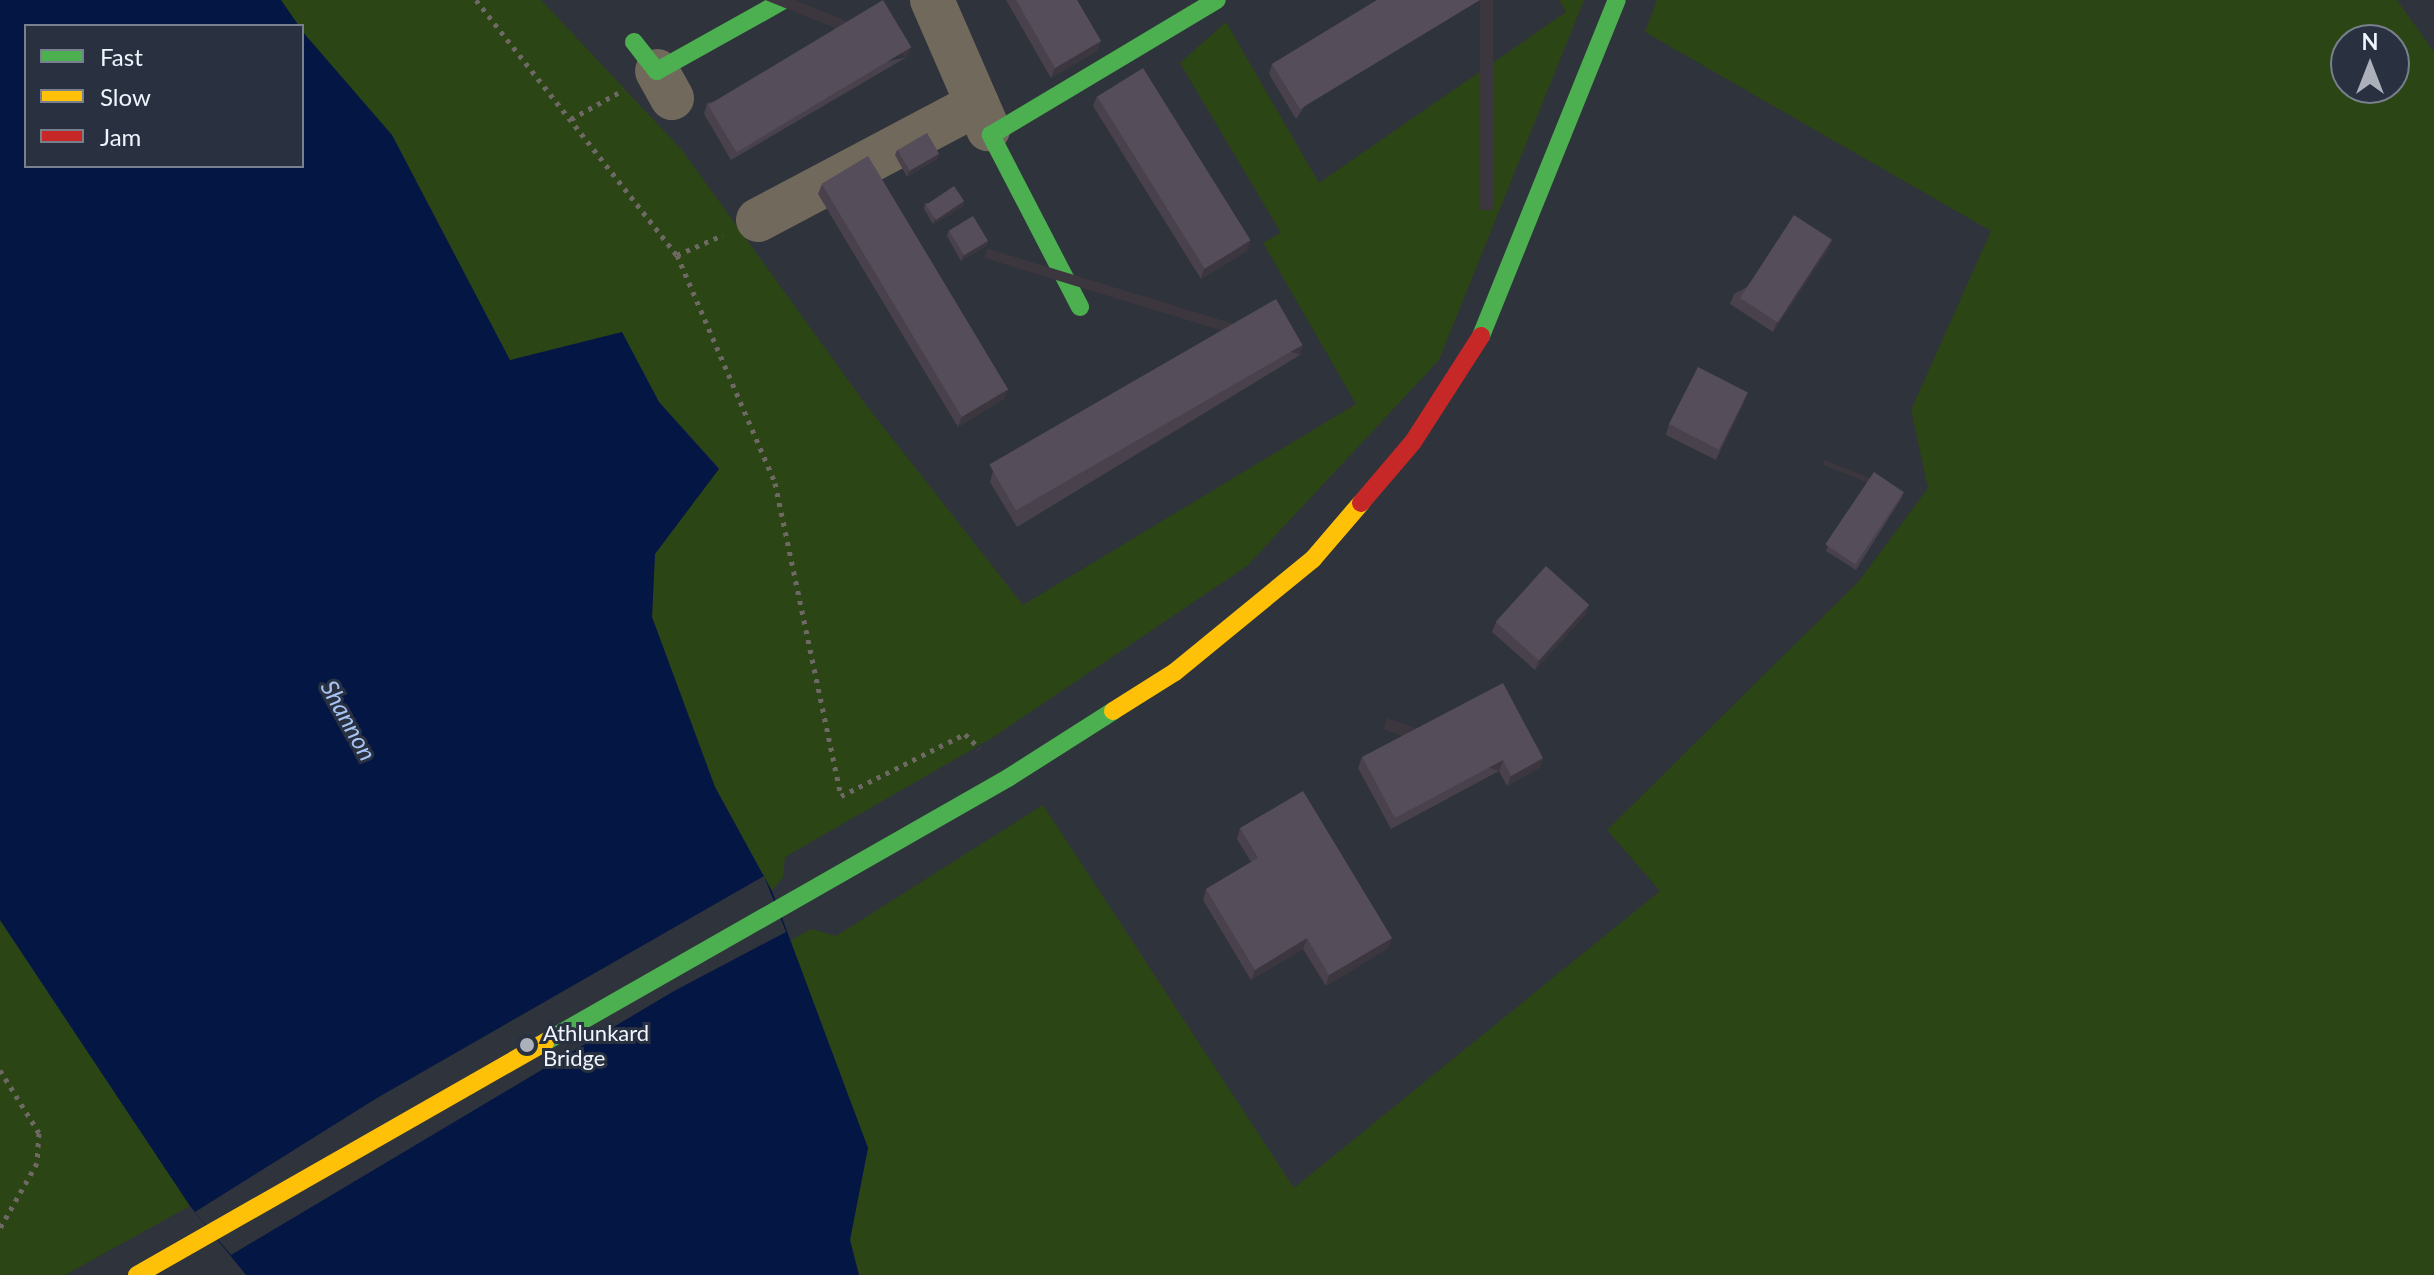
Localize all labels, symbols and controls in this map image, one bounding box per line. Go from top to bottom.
legend [24,24,304,168]
north arrow [2330,24,2410,104]
text: N [2362,28,2378,55]
text: Fast [100,42,143,71]
text: Slow [100,82,151,111]
text: Jam [100,122,141,151]
water label: Shannon [315,675,383,765]
place label: Athlunkard Bridge [543,1019,649,1070]
marker: Athlunkard Bridge [518,1036,536,1054]

